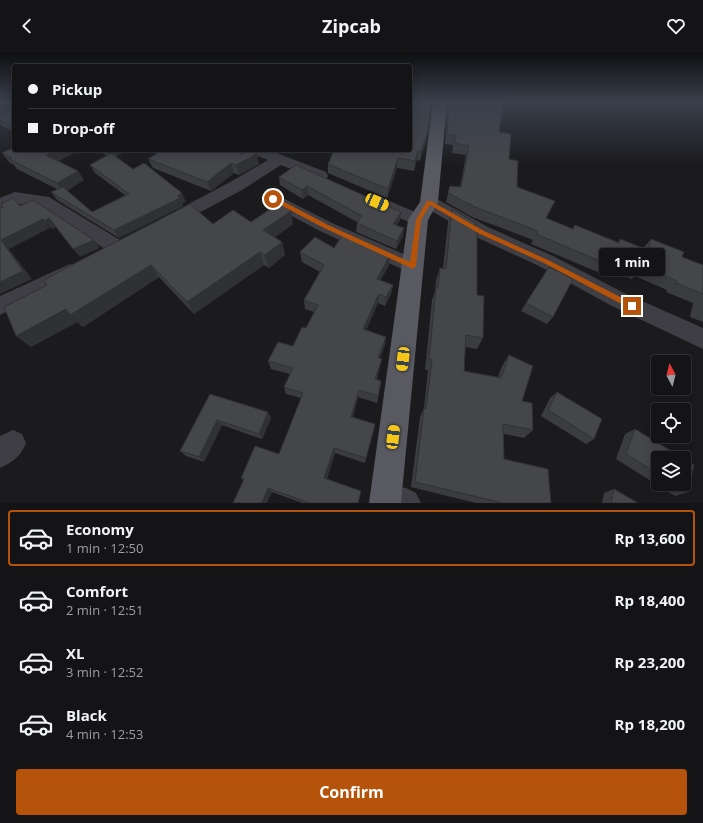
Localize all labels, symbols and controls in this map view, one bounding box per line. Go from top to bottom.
text: Zipcab [322,14,381,38]
icon: back [16,15,38,37]
icon: heart [665,15,687,37]
text: Pickup [52,79,102,99]
text: Drop-off [52,118,114,138]
route start [264,190,282,208]
car [364,192,390,212]
callout: 1 min [599,248,665,276]
text: 1 min [614,253,650,271]
route end [623,297,641,315]
car [396,346,410,372]
north arrow [651,355,691,395]
map controls [651,355,691,491]
button: locate [651,403,691,443]
car [386,424,400,450]
button: layers [651,451,691,491]
text: Economy [66,519,134,539]
icon: car [18,520,54,556]
text: Rp 13,600 [615,528,685,548]
text: 1 min · 12:50 [66,539,143,557]
text: Comfort [66,581,128,601]
icon: car [18,582,54,618]
text: Rp 18,400 [615,590,685,610]
text: 2 min · 12:51 [66,601,143,619]
text: XL [66,643,84,663]
icon: car [18,644,54,680]
text: Rp 23,200 [615,652,685,672]
text: 3 min · 12:52 [66,663,143,681]
text: Black [66,705,107,725]
icon: car [18,706,54,742]
text: Rp 18,200 [615,714,685,734]
text: 4 min · 12:53 [66,725,143,743]
button: Confirm [16,769,687,815]

